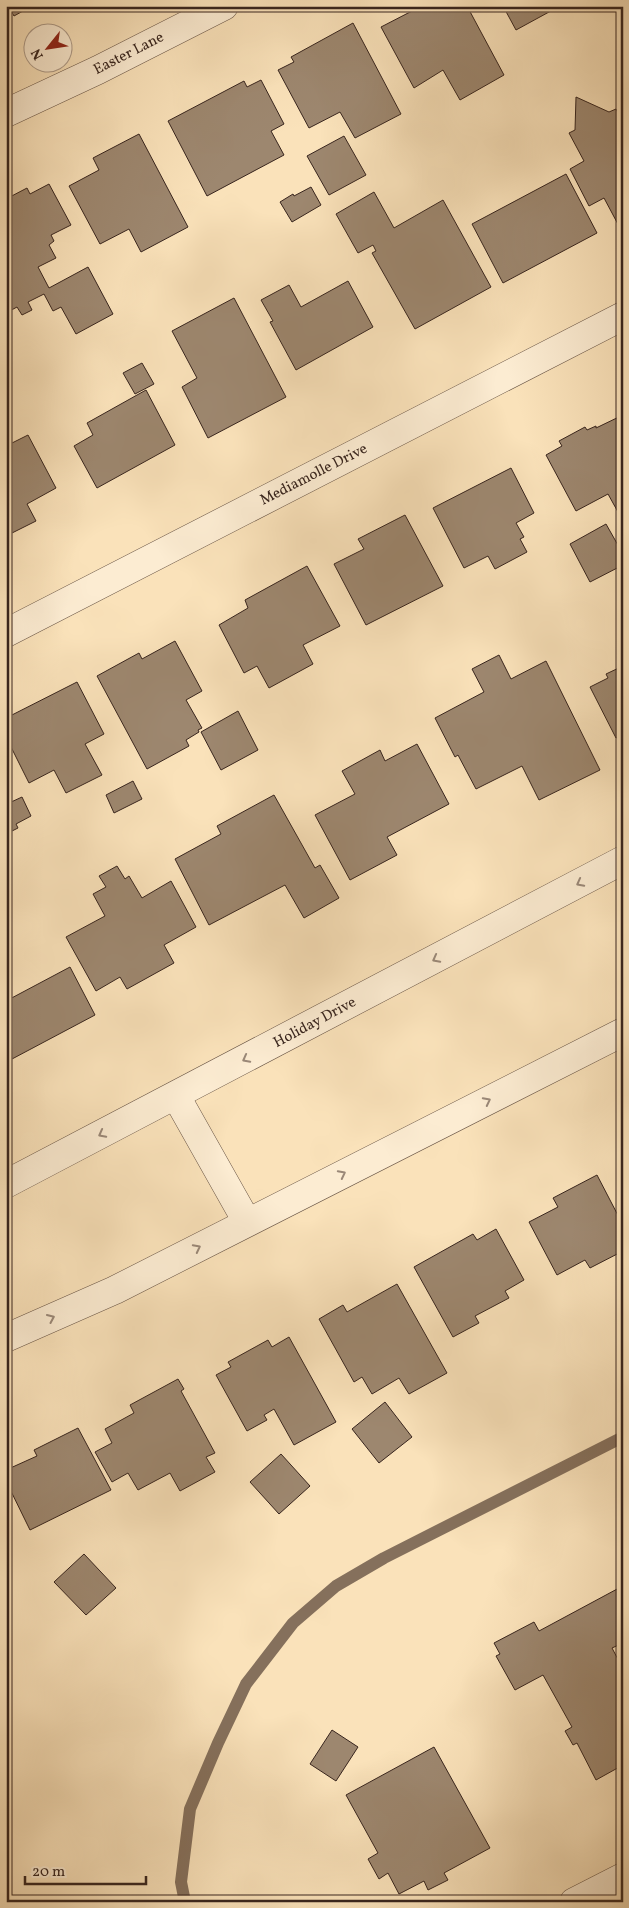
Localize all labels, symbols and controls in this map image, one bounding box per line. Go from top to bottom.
north arrow [22,22,72,72]
street label: Easter Lane [90,27,168,81]
text: N [27,45,49,63]
street label: Mediamolle Drive [257,439,371,511]
one-way arrow [576,877,585,887]
one-way arrow [432,953,441,963]
street label: Holiday Drive [270,992,360,1054]
one-way arrow [242,1053,251,1063]
one-way arrow [482,1097,491,1107]
one-way arrow [98,1128,107,1138]
one-way arrow [337,1170,346,1180]
one-way arrow [192,1244,201,1254]
one-way arrow [46,1314,55,1325]
scale bar [25,1853,146,1885]
text: 20 m [32,1862,65,1883]

